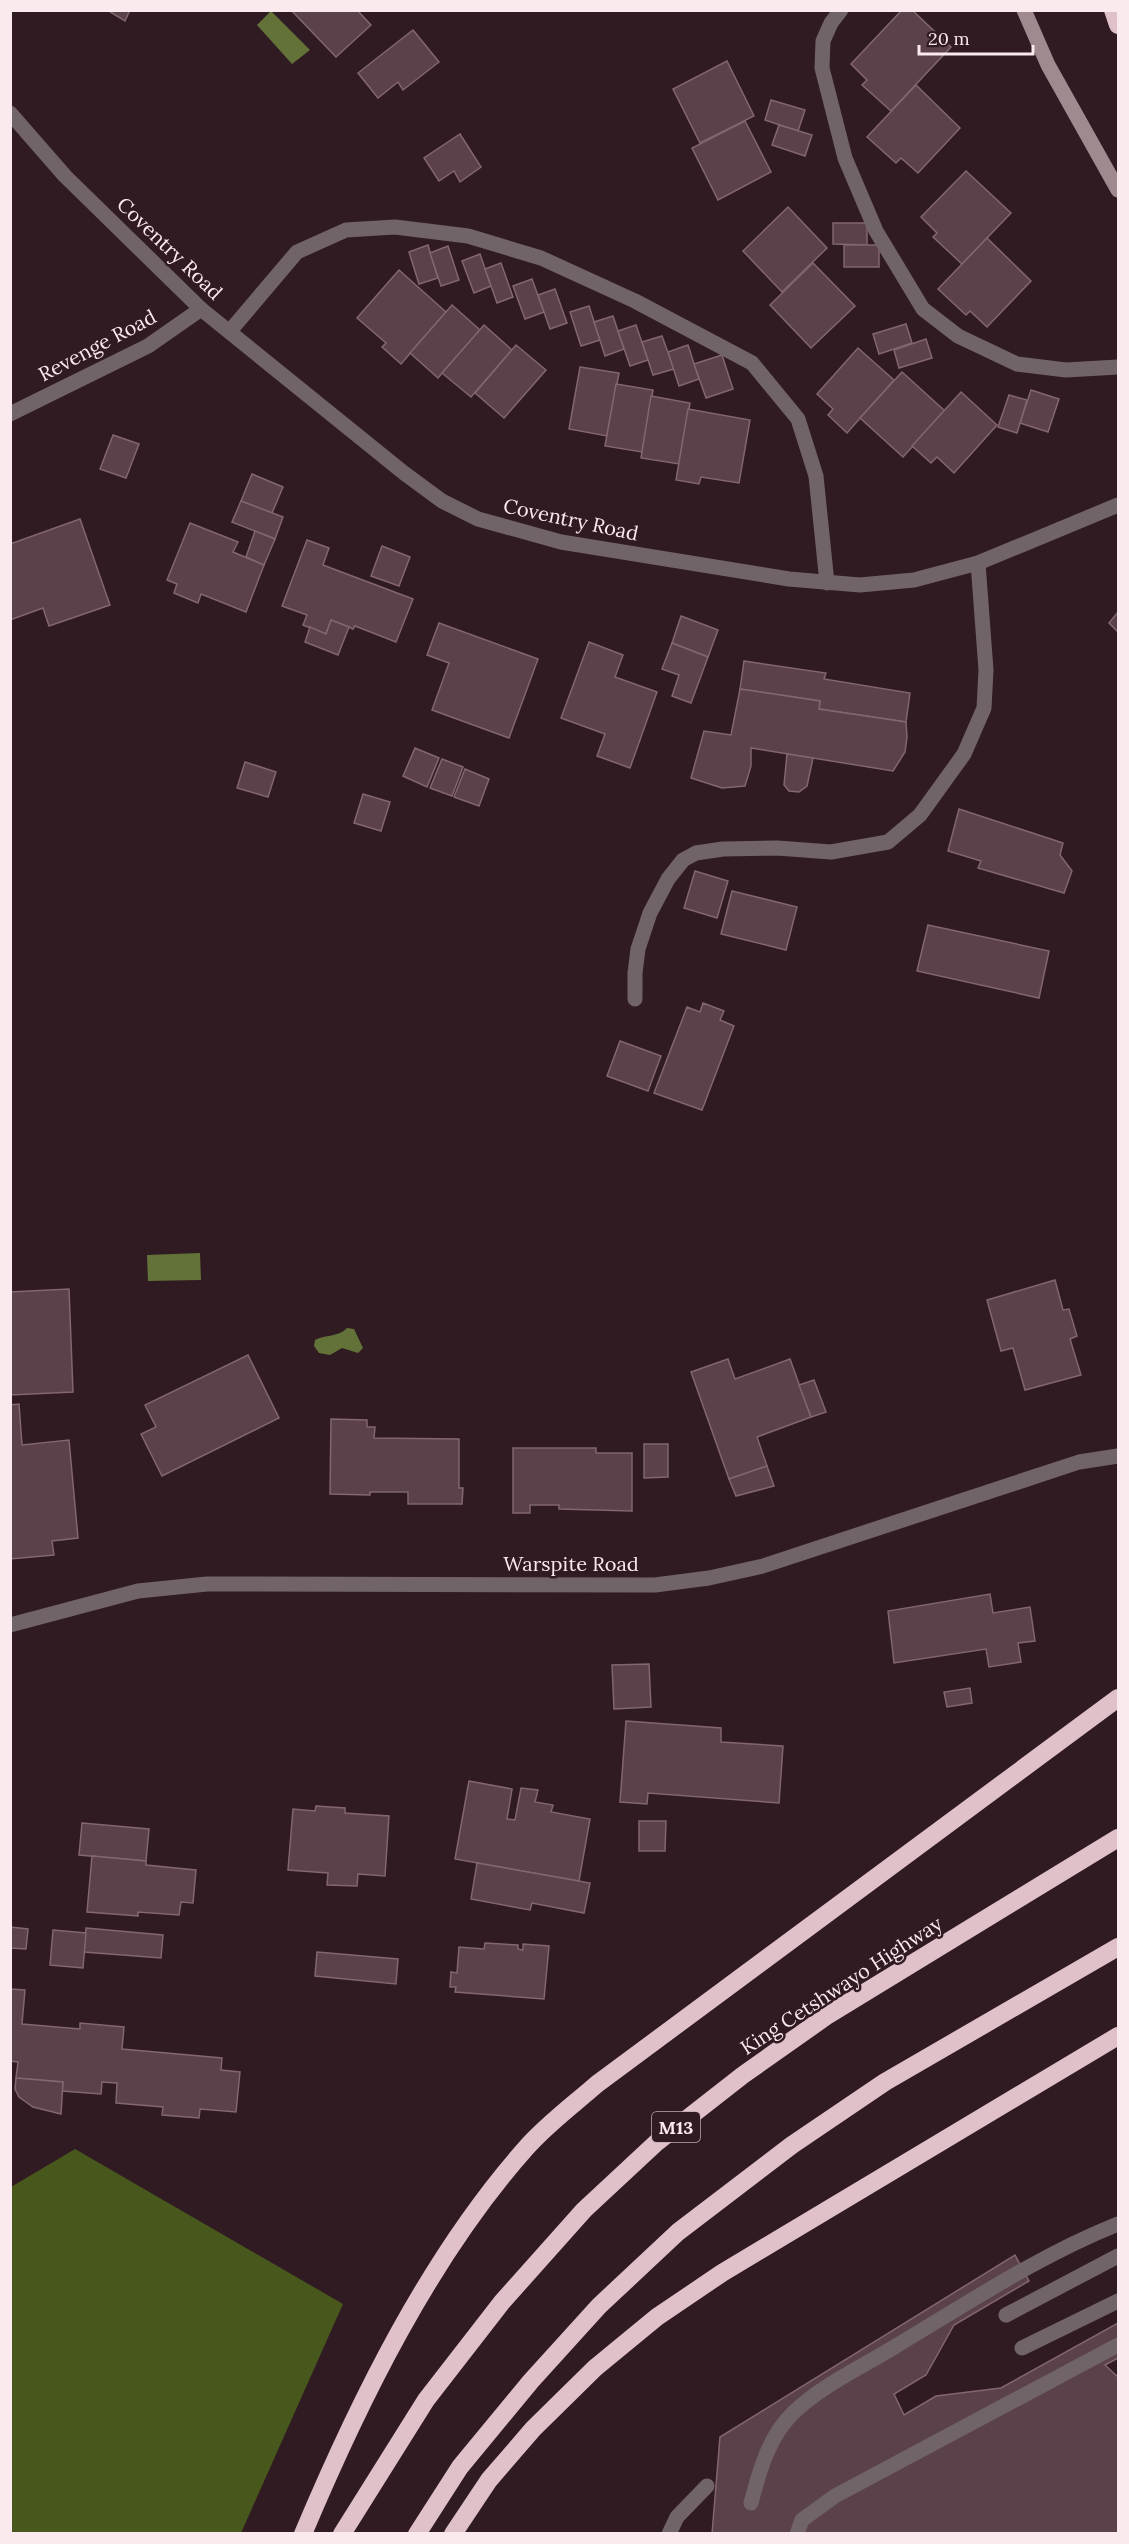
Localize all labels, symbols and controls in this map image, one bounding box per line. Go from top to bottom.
scale bar [919,18,1033,56]
text: 20 m [928,27,970,50]
street label: Coventry Road [112,191,228,305]
street label: Revenge Road [34,304,160,386]
street label: Coventry Road [501,492,641,546]
street label: Warspite Road [503,1551,639,1576]
street label: King Cetshwayo Highway [735,1910,947,2060]
road number: M13 [652,2112,700,2142]

